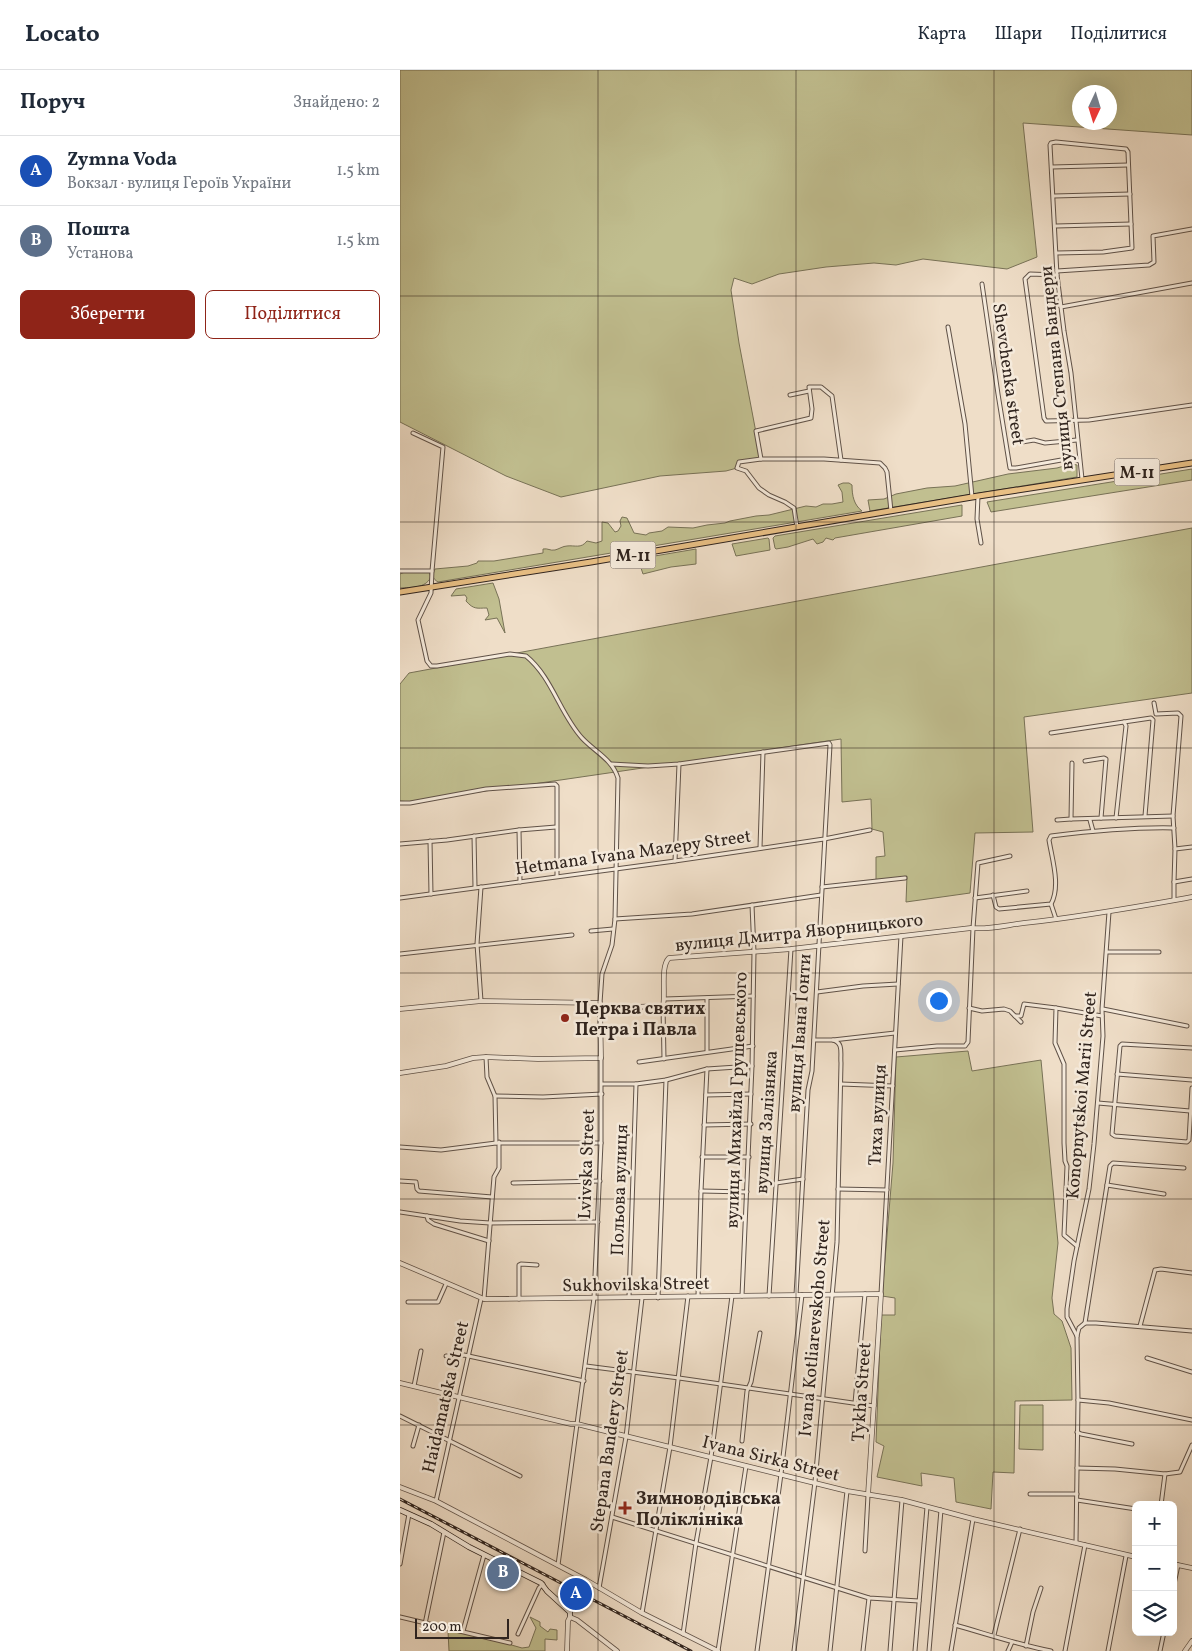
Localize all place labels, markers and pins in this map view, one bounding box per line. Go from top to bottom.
place label: Церква святих Петра і Павла [575,997,705,1043]
marker: Церква святих Петра і Павла [559,1012,571,1024]
place label: Зимноводівська Поліклініка [636,1487,781,1533]
marker: Зимноводівська Поліклініка [618,1501,632,1515]
pin: B [487,1554,519,1592]
pin: A [560,1575,592,1613]

